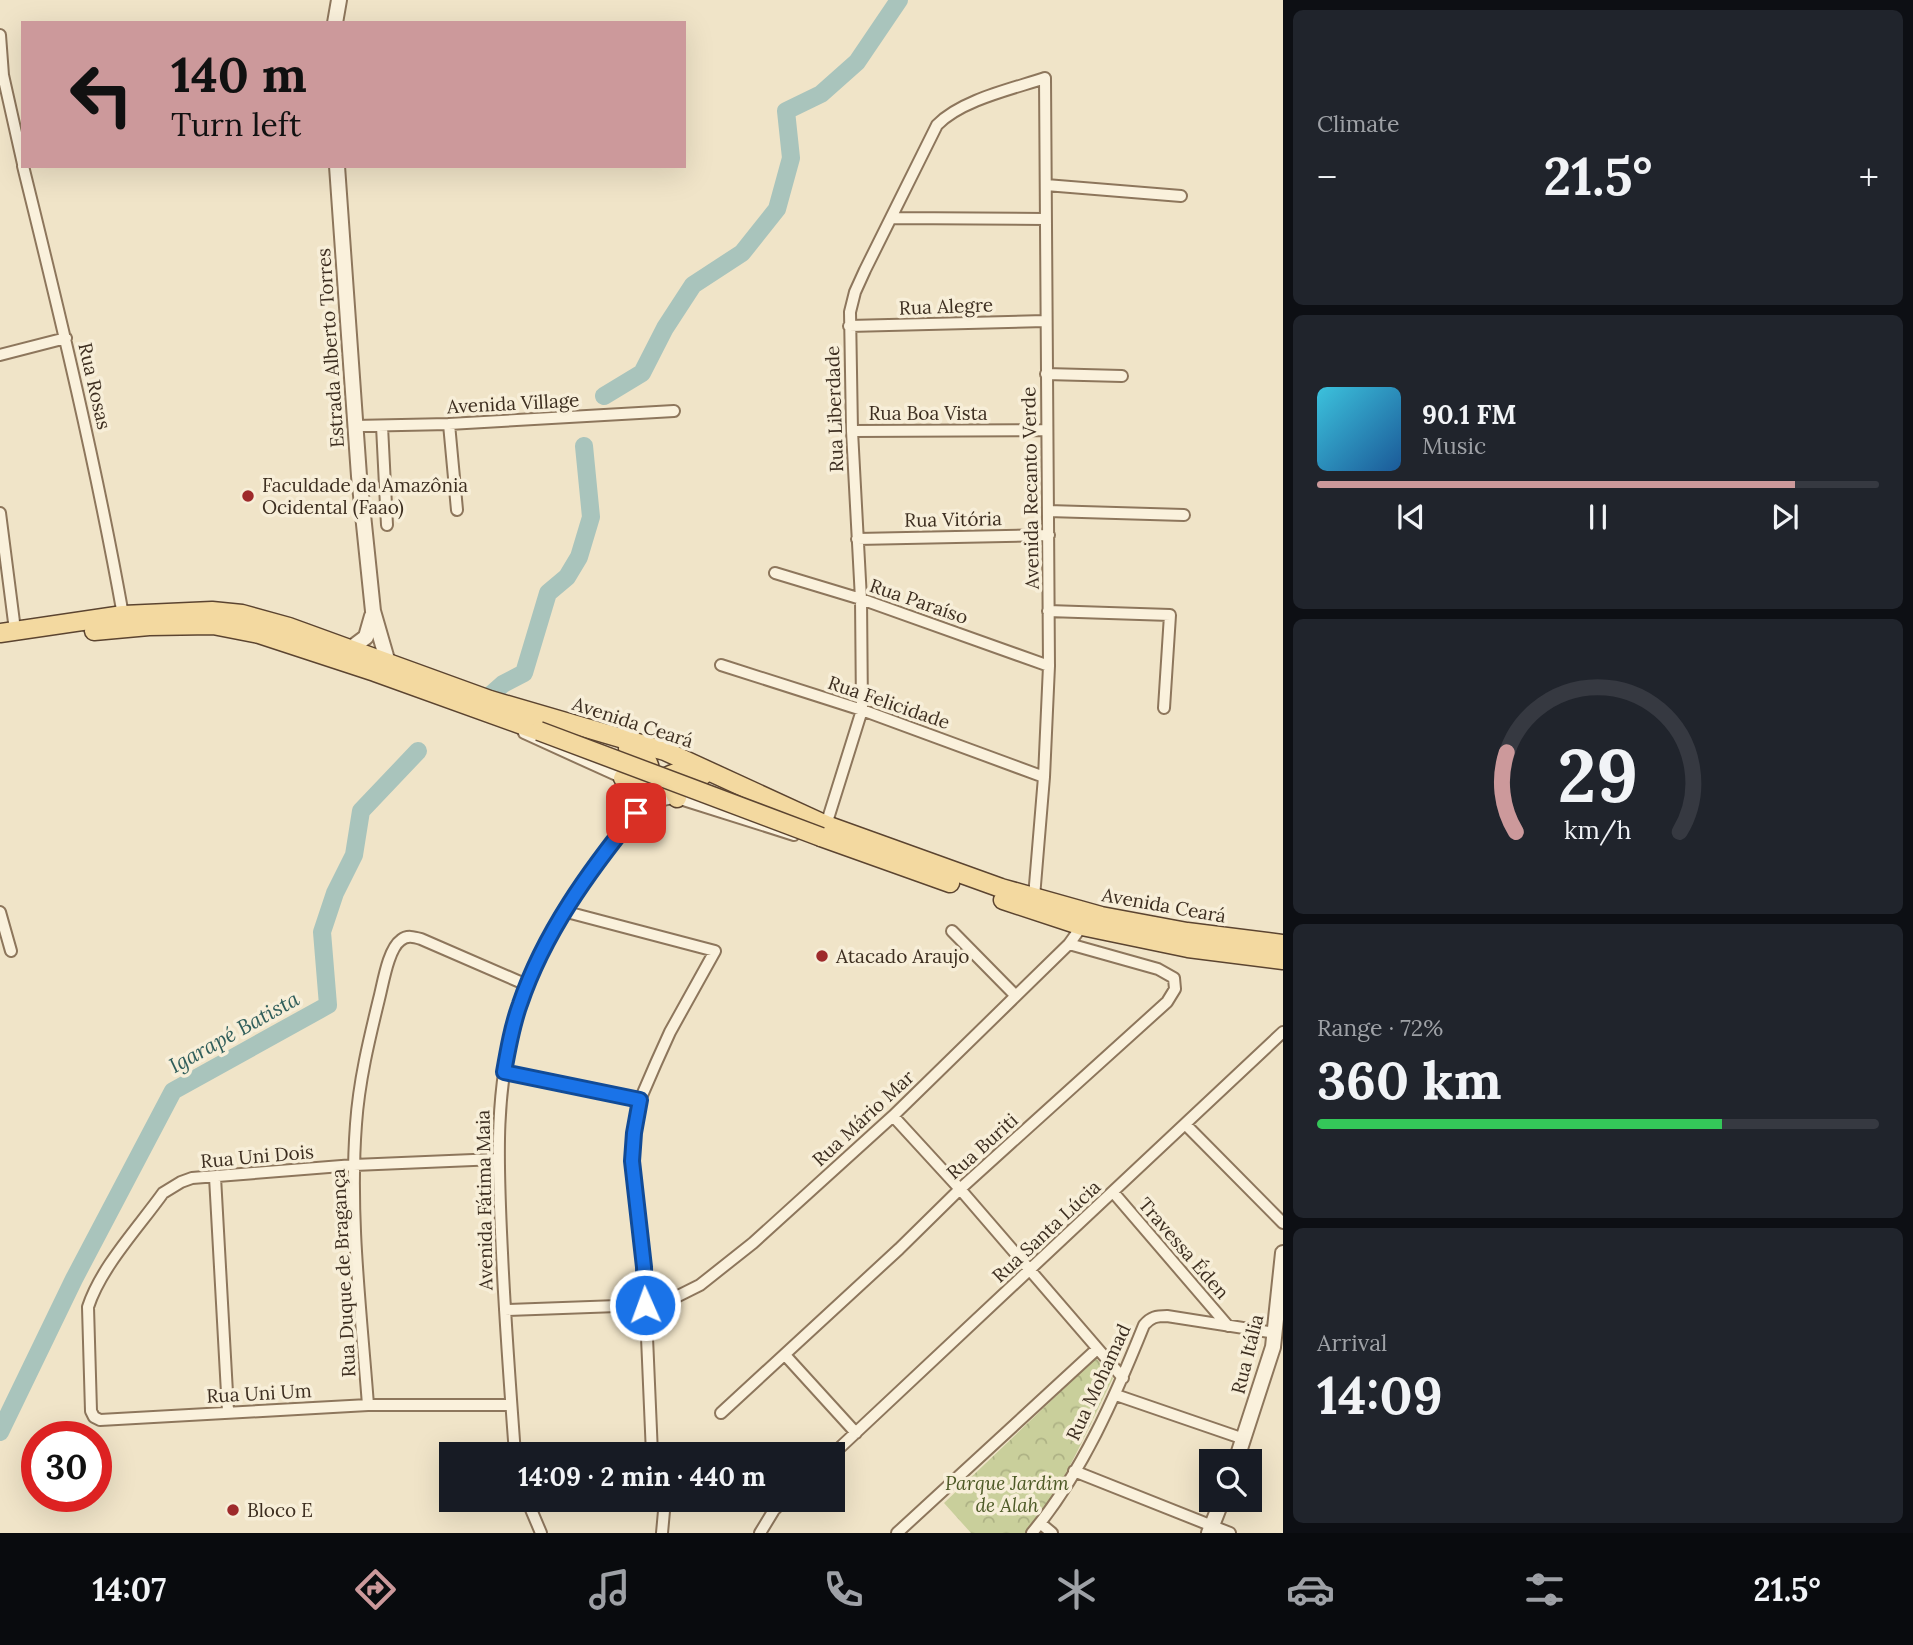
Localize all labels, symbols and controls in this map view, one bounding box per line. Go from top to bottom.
text: 140 m [171,43,307,105]
icon: left [56,49,147,140]
text: Turn left [171,104,301,145]
text: Climate [1317,109,1399,138]
text: 21.5° [1544,143,1652,209]
text: − [1317,153,1337,201]
text: + [1859,153,1879,201]
street label: Estrada Alberto Torres [311,247,349,449]
street label: Rua Alegre [898,292,994,320]
street label: Rua Rosas [73,340,117,432]
street label: Rua Liberdade [820,345,848,473]
street label: Avenida Recanto Verde [1016,386,1044,591]
street label: Avenida Village [445,388,580,419]
text: 90.1 FM [1422,398,1517,431]
street label: Rua Boa Vista [868,401,988,425]
text: Music [1422,431,1486,460]
place label: Faculdade da Amazônia Ocidental (Faao) [262,473,468,520]
marker: Faculdade da Amazônia Ocidental (Faao) [240,488,256,504]
icon: previous [1392,498,1430,536]
icon: pause [1579,498,1617,536]
icon: next [1766,498,1804,536]
street label: Rua Vitória [904,506,1002,532]
street label: Rua Paraíso [867,573,971,629]
street label: Rua Felicidade [825,670,953,734]
street label: Avenida Ceará [569,691,697,753]
text: 29 [1558,730,1638,823]
pin [606,783,666,843]
icon: arrive [617,794,655,832]
text: km/h [1564,814,1632,846]
street label: Avenida Ceará [1099,882,1228,928]
place label: Atacado Araujo [835,944,969,968]
marker: Atacado Araujo [814,948,830,964]
water label: Igarapé Batista [164,985,304,1079]
text: Range · 72% [1317,1013,1443,1042]
text: 360 km [1317,1047,1502,1113]
street label: Rua Mário Mar [807,1064,919,1171]
street label: Rua Buriti [941,1108,1023,1184]
street label: Avenida Fátima Maia [470,1109,498,1291]
street label: Rua Uni Dois [199,1139,315,1173]
street label: Rua Duque de Bragança [326,1168,360,1378]
street label: Rua Santa Lúcia [987,1174,1105,1287]
street label: Travessa Éden [1133,1192,1235,1304]
position arrow [608,1268,682,1342]
street label: Rua Itália [1225,1311,1269,1396]
street label: Rua Mohamad [1061,1320,1135,1444]
text: Arrival [1317,1328,1387,1357]
text: 14:09 [1317,1362,1443,1428]
street label: Rua Uni Um [206,1378,312,1408]
speed limit sign: 30 [21,1421,112,1512]
map controls [1199,1449,1262,1512]
button: search [1199,1449,1262,1512]
text: 14:09 · 2 min · 440 m [518,1460,766,1493]
park label: Parque Jardim de Alah [945,1471,1069,1517]
place label: Bloco E [247,1498,313,1522]
marker: Bloco E [225,1502,241,1518]
icon: directions [351,1565,400,1614]
icon: music [585,1565,634,1614]
icon: phone [819,1565,868,1614]
icon: climate [1052,1565,1101,1614]
icon: car [1286,1565,1335,1614]
icon: filters [1520,1565,1569,1614]
text: 14:07 [92,1569,166,1610]
text: 21.5° [1754,1569,1821,1610]

